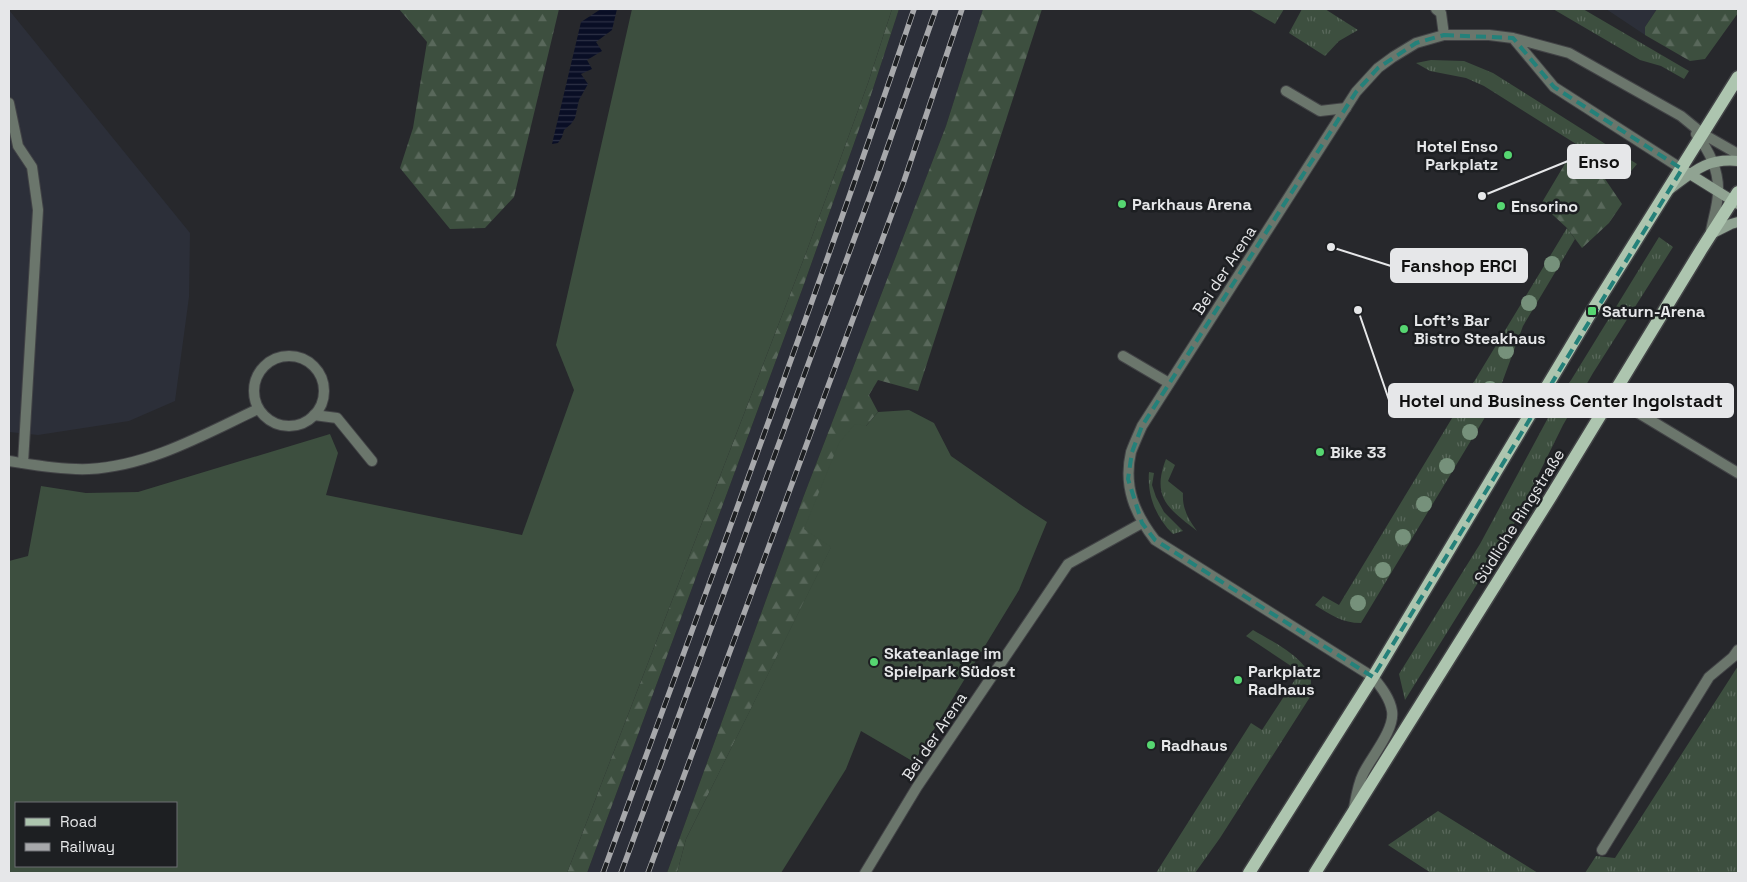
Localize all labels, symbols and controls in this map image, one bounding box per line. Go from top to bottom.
place label: Hotel Enso Parkplatz [1417,136,1498,175]
callout: Enso [1568,145,1630,178]
marker: Hotel Enso Parkplatz [1502,149,1514,161]
text: Enso [1578,150,1620,173]
place label: Parkhaus Arena [1132,194,1252,215]
place label: Ensorino [1511,196,1578,217]
marker: Parkhaus Arena [1116,198,1128,210]
marker: Ensorino [1495,200,1507,212]
street label: Bei der Arena [1188,222,1261,319]
callout: Fanshop ERCI [1391,249,1527,282]
text: Fanshop ERCI [1401,254,1517,277]
place label: Saturn-Arena [1602,301,1705,322]
marker: Saturn-Arena [1586,305,1598,317]
place label: Loft’s Bar Bistro Steakhaus [1414,310,1546,349]
marker: Loft’s Bar Bistro Steakhaus [1398,323,1410,335]
callout: Hotel und Business Center Ingolstadt [1389,384,1733,417]
text: Hotel und Business Center Ingolstadt [1399,389,1723,412]
place label: Bike 33 [1330,442,1386,463]
street label: Südliche Ringstraße [1469,445,1569,588]
marker: Bike 33 [1314,446,1326,458]
place label: Skateanlage im Spielpark Südost [884,643,1016,682]
marker: Skateanlage im Spielpark Südost [868,656,880,668]
place label: Parkplatz Radhaus [1248,661,1321,700]
marker: Parkplatz Radhaus [1232,674,1244,686]
street label: Bei der Arena [897,688,972,784]
place label: Radhaus [1161,735,1228,756]
marker: Radhaus [1145,739,1157,751]
legend [15,802,178,867]
text: Road [60,812,97,831]
text: Railway [60,837,115,856]

